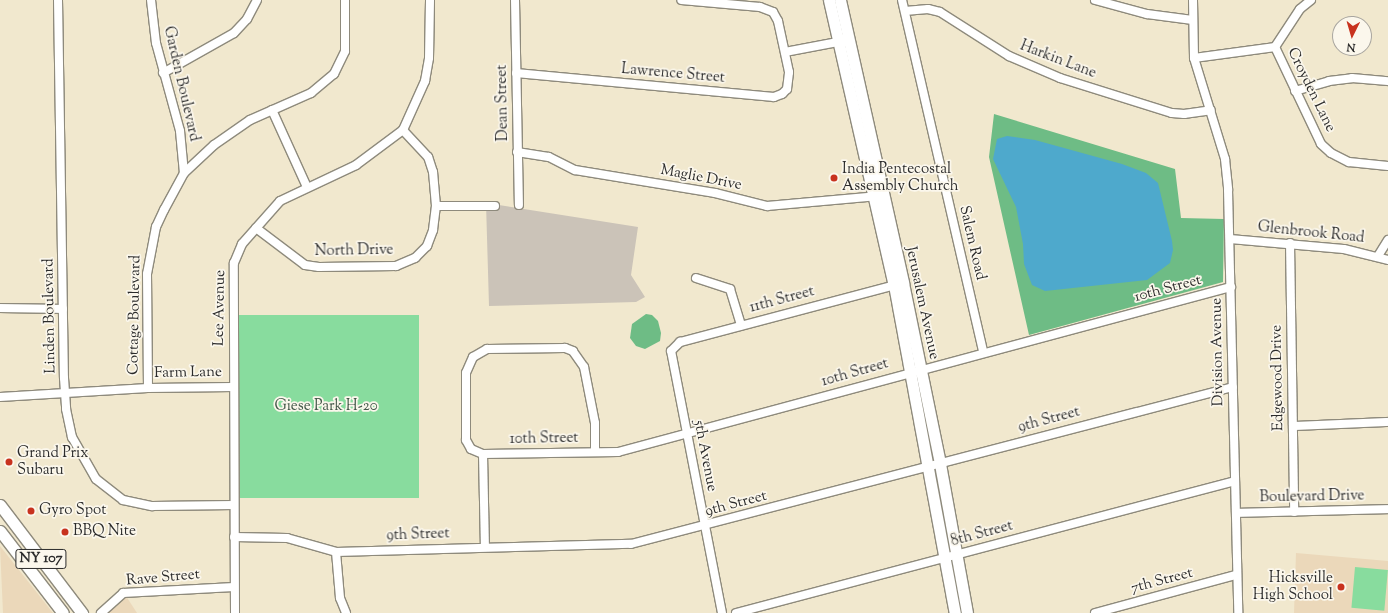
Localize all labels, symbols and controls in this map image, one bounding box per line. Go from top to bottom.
north arrow [1332,16,1372,56]
street label: Garden Boulevard [159,25,203,143]
street label: Harkin Lane [1017,37,1099,83]
text: N [1346,39,1356,55]
street label: Croyden Lane [1283,45,1339,135]
street label: Lawrence Street [620,61,726,87]
street label: Dean Street [493,65,513,141]
place label: India Pentecostal Assembly Church [842,160,959,195]
street label: Maglie Drive [659,161,743,195]
marker: India Pentecostal Assembly Church [829,173,839,183]
street label: Salem Road [955,204,989,282]
street label: Glenbrook Road [1257,218,1365,248]
street label: North Drive [314,241,394,261]
street label: Jerusalem Avenue [901,245,943,361]
street label: Cottage Boulevard [125,255,145,375]
street label: Linden Boulevard [40,258,60,374]
street label: Lee Avenue [210,270,230,346]
street label: 10th Street [1133,271,1203,307]
street label: 11th Street [748,283,816,317]
street label: Division Avenue [1208,298,1228,406]
street label: Edgewood Drive [1268,325,1288,431]
street label: 10th Street [820,355,890,391]
street label: Farm Lane [154,363,222,383]
park label: Giese Park H-20 [274,398,378,416]
street label: 9th Street [1016,403,1082,437]
street label: 5th Avenue [689,419,721,493]
street label: 10th Street [510,429,578,449]
place label: Grand Prix Subaru [17,444,89,479]
marker: Grand Prix Subaru [4,457,14,467]
street label: 9th Street [703,487,769,521]
street label: Boulevard Drive [1259,487,1365,507]
place label: Gyro Spot [39,502,106,520]
marker: Gyro Spot [26,506,36,516]
street label: 8th Street [949,517,1015,551]
place label: BBQ Nite [73,523,136,541]
street label: 9th Street [386,525,450,545]
marker: BBQ Nite [60,527,70,537]
road number: NY 107 [15,547,67,571]
street label: 7th Street [1129,564,1195,598]
street label: Rave Street [125,566,201,590]
place label: Hicksville High School [1253,569,1333,604]
marker: Hicksville High School [1336,582,1346,592]

